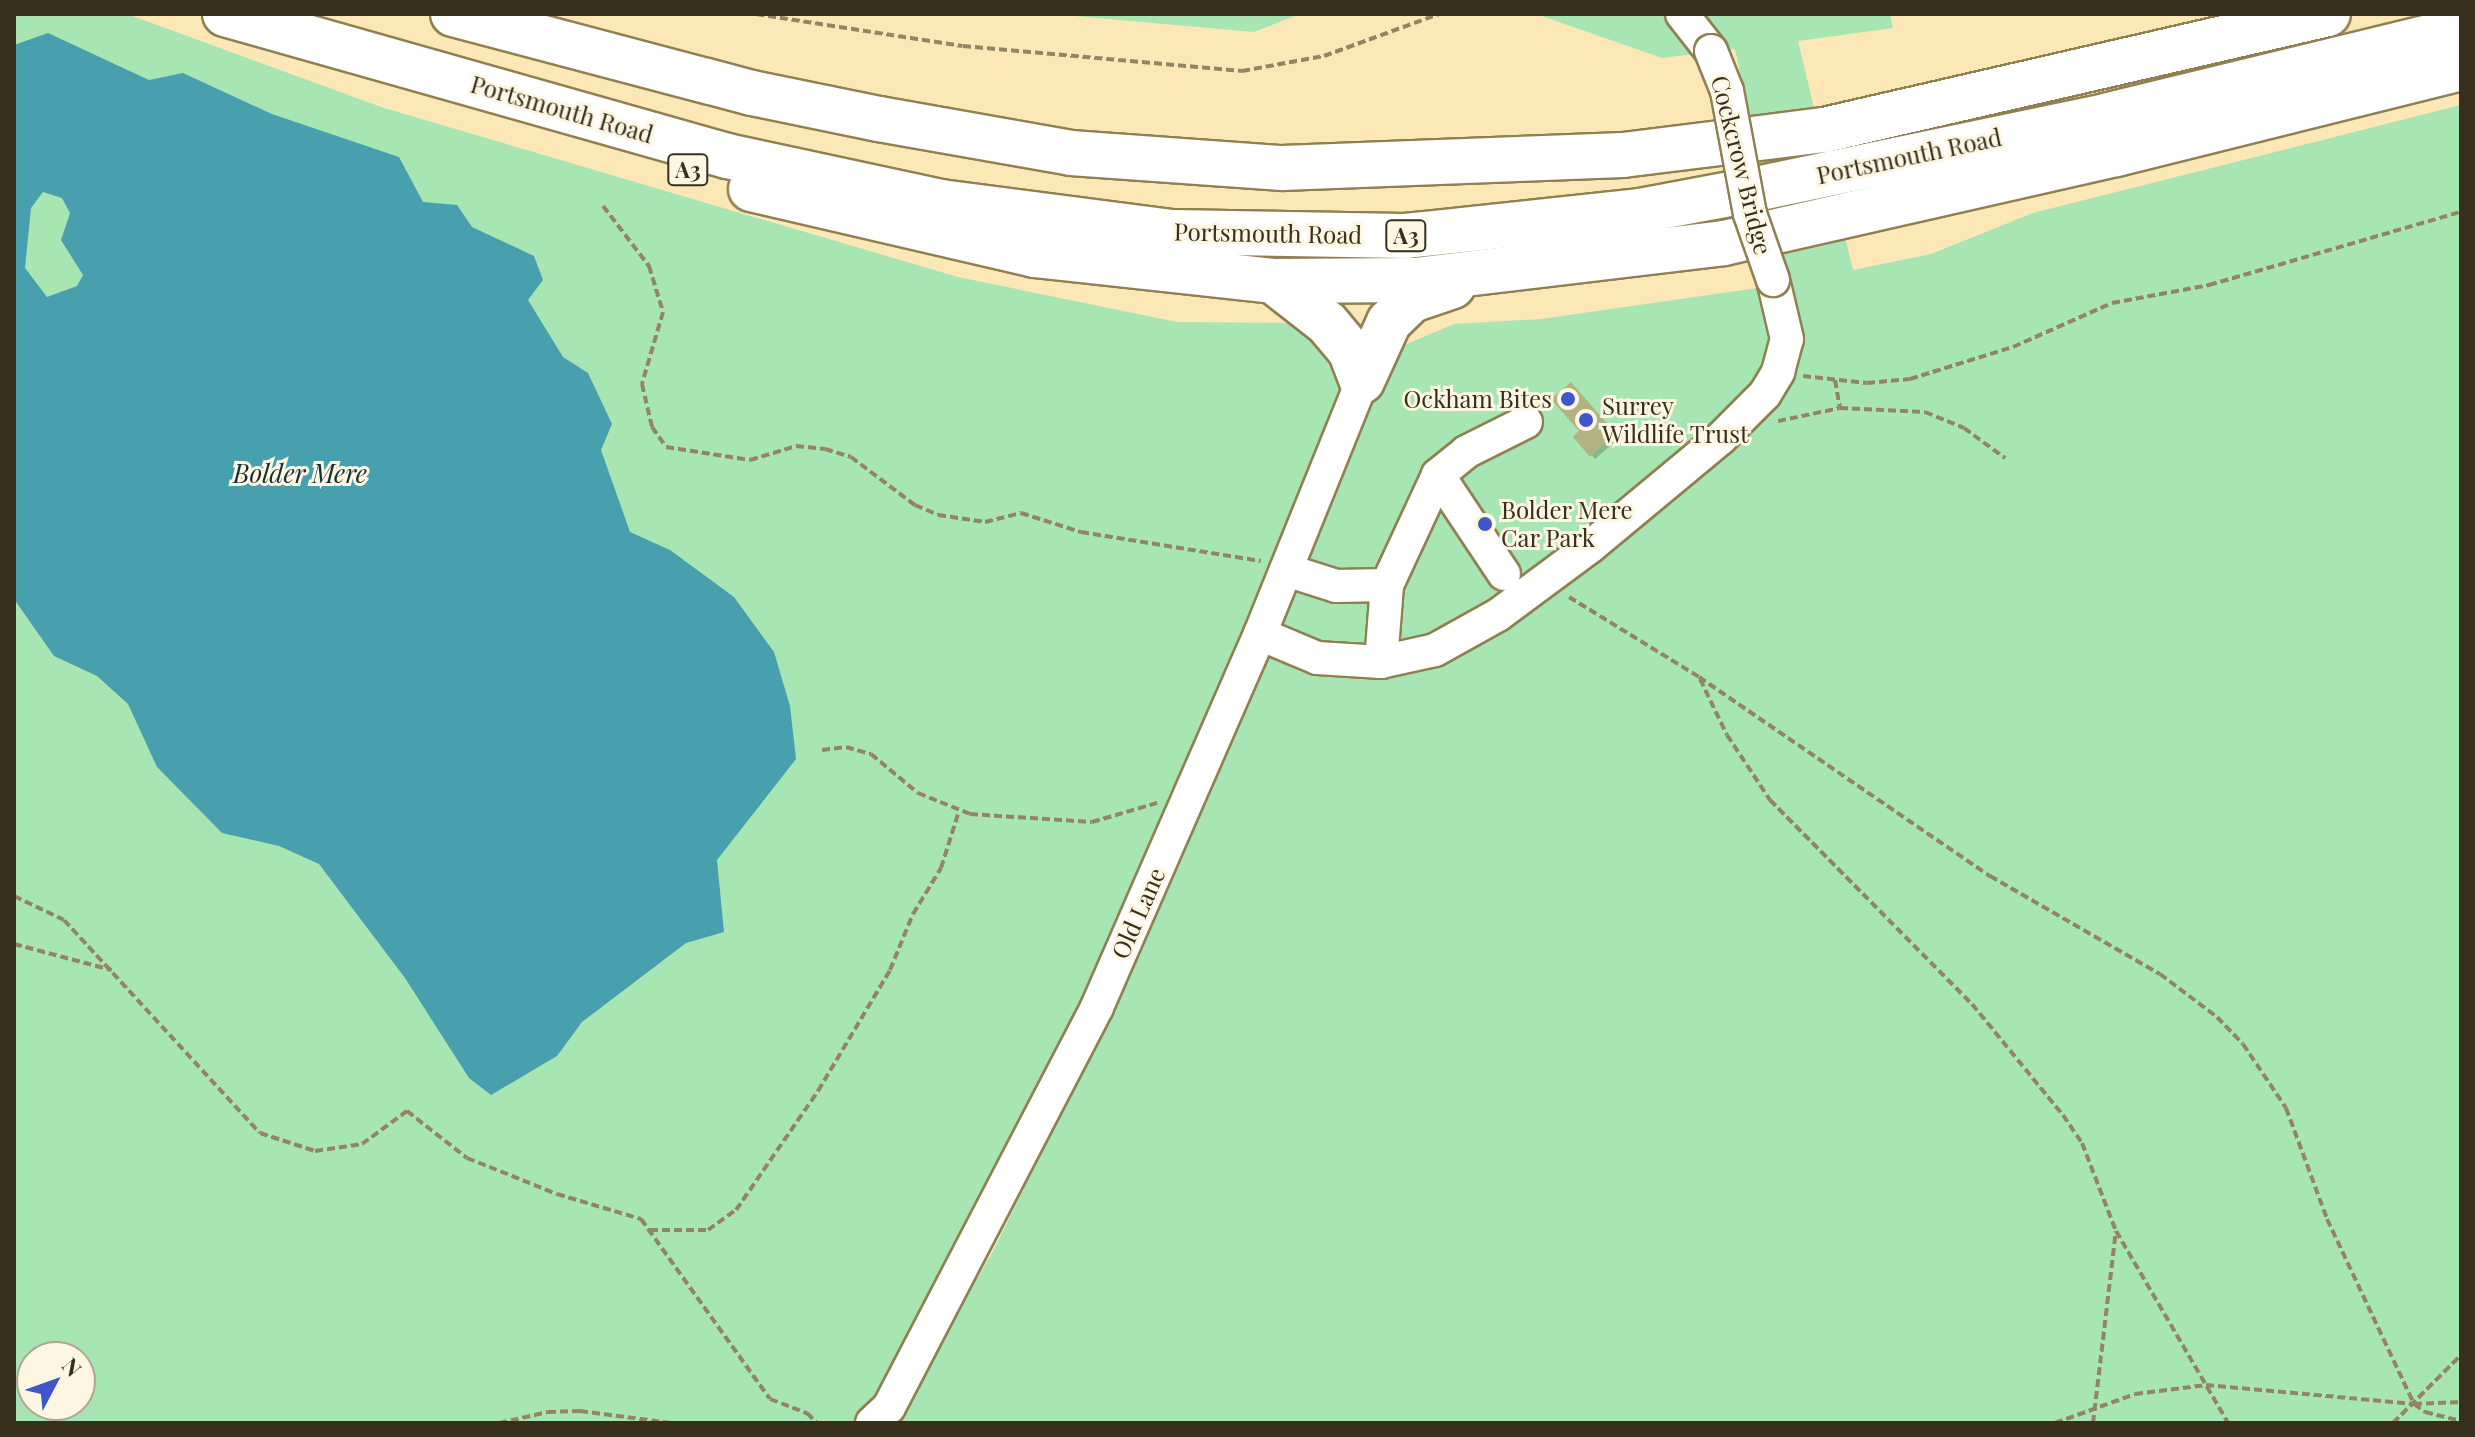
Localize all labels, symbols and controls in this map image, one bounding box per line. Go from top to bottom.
street label: Portsmouth Road [467,69,657,149]
street label: Cockcrow Bridge [1706,72,1778,258]
street label: Portsmouth Road [1814,122,2004,190]
road number: A3 [666,152,710,188]
street label: Portsmouth Road [1174,217,1362,249]
road number: A3 [1384,218,1428,254]
place label: Ockham Bites [1403,385,1552,413]
marker: Ockham Bites [1559,390,1577,408]
place label: Surrey Wildlife Trust [1602,392,1749,448]
marker: Surrey Wildlife Trust [1577,411,1595,429]
water label: Bolder Mere [233,457,367,489]
place label: Bolder Mere Car Park [1501,496,1633,552]
marker: Bolder Mere Car Park [1476,515,1494,533]
street label: Old Lane [1105,863,1171,963]
north arrow [16,1341,96,1421]
text: N [56,1351,89,1382]

